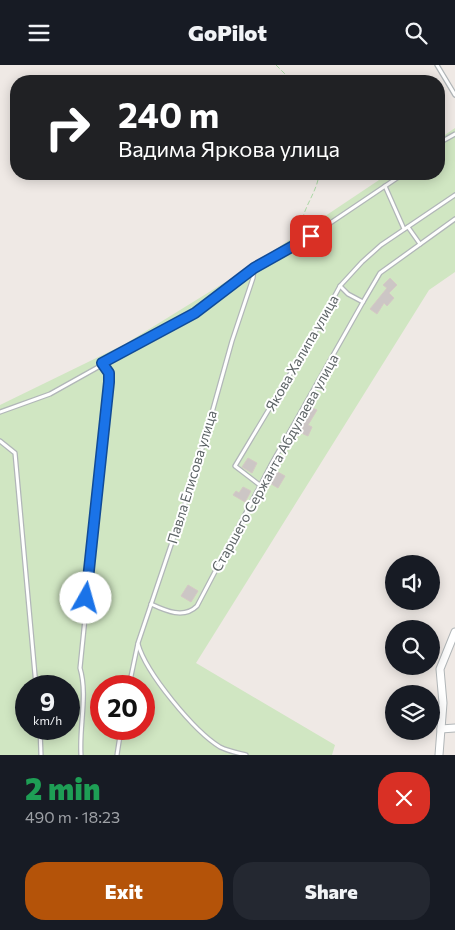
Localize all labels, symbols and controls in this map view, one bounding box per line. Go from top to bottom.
icon: menu [25,19,53,47]
text: GoPilot [188,19,267,46]
icon: search [402,19,430,47]
text: 240 m [118,92,219,135]
icon: right [35,95,100,160]
text: Вадима Яркова улица [118,135,340,162]
pin [290,215,332,257]
icon: arrive [297,222,325,250]
street label: Якова Халипа улица [261,292,342,414]
street label: Старшего Сержанта Абдулаева улица [207,351,342,575]
street label: Павла Елисова улица [163,408,220,546]
map controls [385,555,440,740]
button: sound [385,555,440,610]
position arrow [59,571,111,623]
button: search [385,620,440,675]
speed limit sign: 20 [90,675,155,740]
button: layers [385,685,440,740]
text: 9 [40,686,55,716]
text: km/h [33,713,62,727]
text: 2 min [25,769,100,806]
button: close [378,772,430,824]
text: 490 m · 18:23 [25,807,120,826]
button: Exit [25,862,223,920]
button: Share [233,862,430,920]

